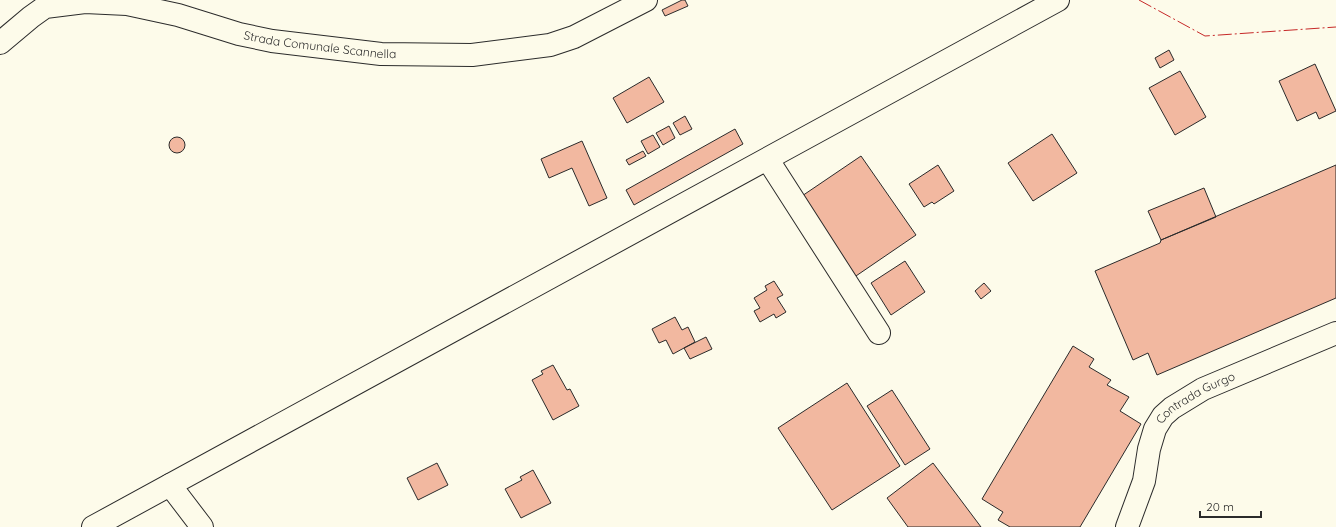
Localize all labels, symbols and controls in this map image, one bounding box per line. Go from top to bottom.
street label: Strada Comunale Scannella [242,27,396,61]
street label: Contrada Gurgo [1152,368,1237,426]
scale bar [1200,493,1261,519]
text: 20 m [1206,499,1234,514]

